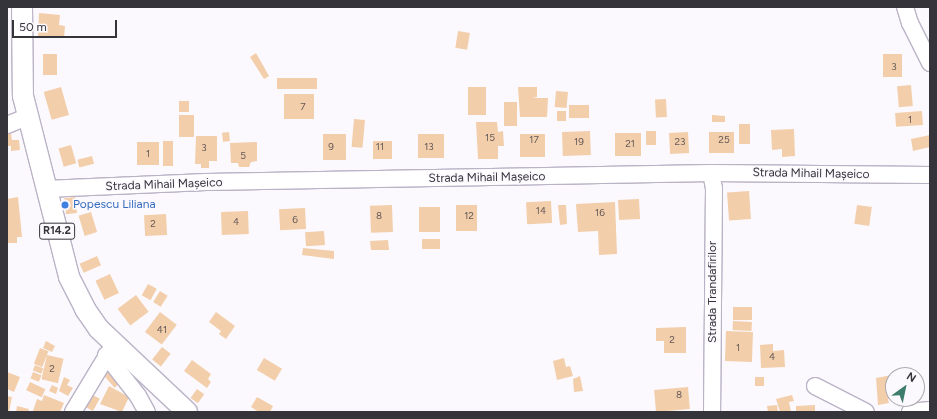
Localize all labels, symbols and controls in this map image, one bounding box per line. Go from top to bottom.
scale bar [14,12,119,38]
text: 50 m [19,20,47,34]
house number: 3 [891,61,897,73]
house number: 7 [300,101,306,113]
house number: 1 [908,114,912,126]
house number: 15 [485,132,495,144]
house number: 17 [529,134,539,146]
house number: 25 [718,134,730,146]
house number: 19 [574,136,584,148]
house number: 23 [674,136,686,148]
house number: 21 [625,138,635,150]
house number: 9 [328,141,334,153]
house number: 11 [376,141,384,153]
house number: 13 [424,141,434,153]
house number: 3 [201,142,207,154]
house number: 1 [146,148,150,160]
house number: 5 [240,150,246,162]
street label: Strada Mihail Mașeico [752,166,870,182]
street label: Strada Mihail Mașeico [428,170,546,186]
street label: Strada Mihail Mașeico [105,176,223,194]
place label: Popescu Liliana [73,198,156,212]
marker: Popescu Liliana [60,200,70,210]
house number: 14 [536,205,546,217]
house number: 16 [595,207,605,219]
house number: 8 [376,210,382,222]
house number: 12 [464,210,474,222]
house number: 6 [292,214,298,226]
house number: 4 [233,216,239,228]
house number: 2 [150,218,156,230]
road number: R14.2 [39,222,75,240]
street label: Strada Trandafirilor [706,241,720,343]
house number: 41 [157,324,167,336]
house number: 2 [669,334,675,346]
house number: 1 [736,342,740,354]
house number: 4 [769,351,775,363]
house number: 2 [49,363,55,375]
north arrow [885,367,925,407]
text: N [904,370,918,385]
house number: 8 [676,389,682,401]

